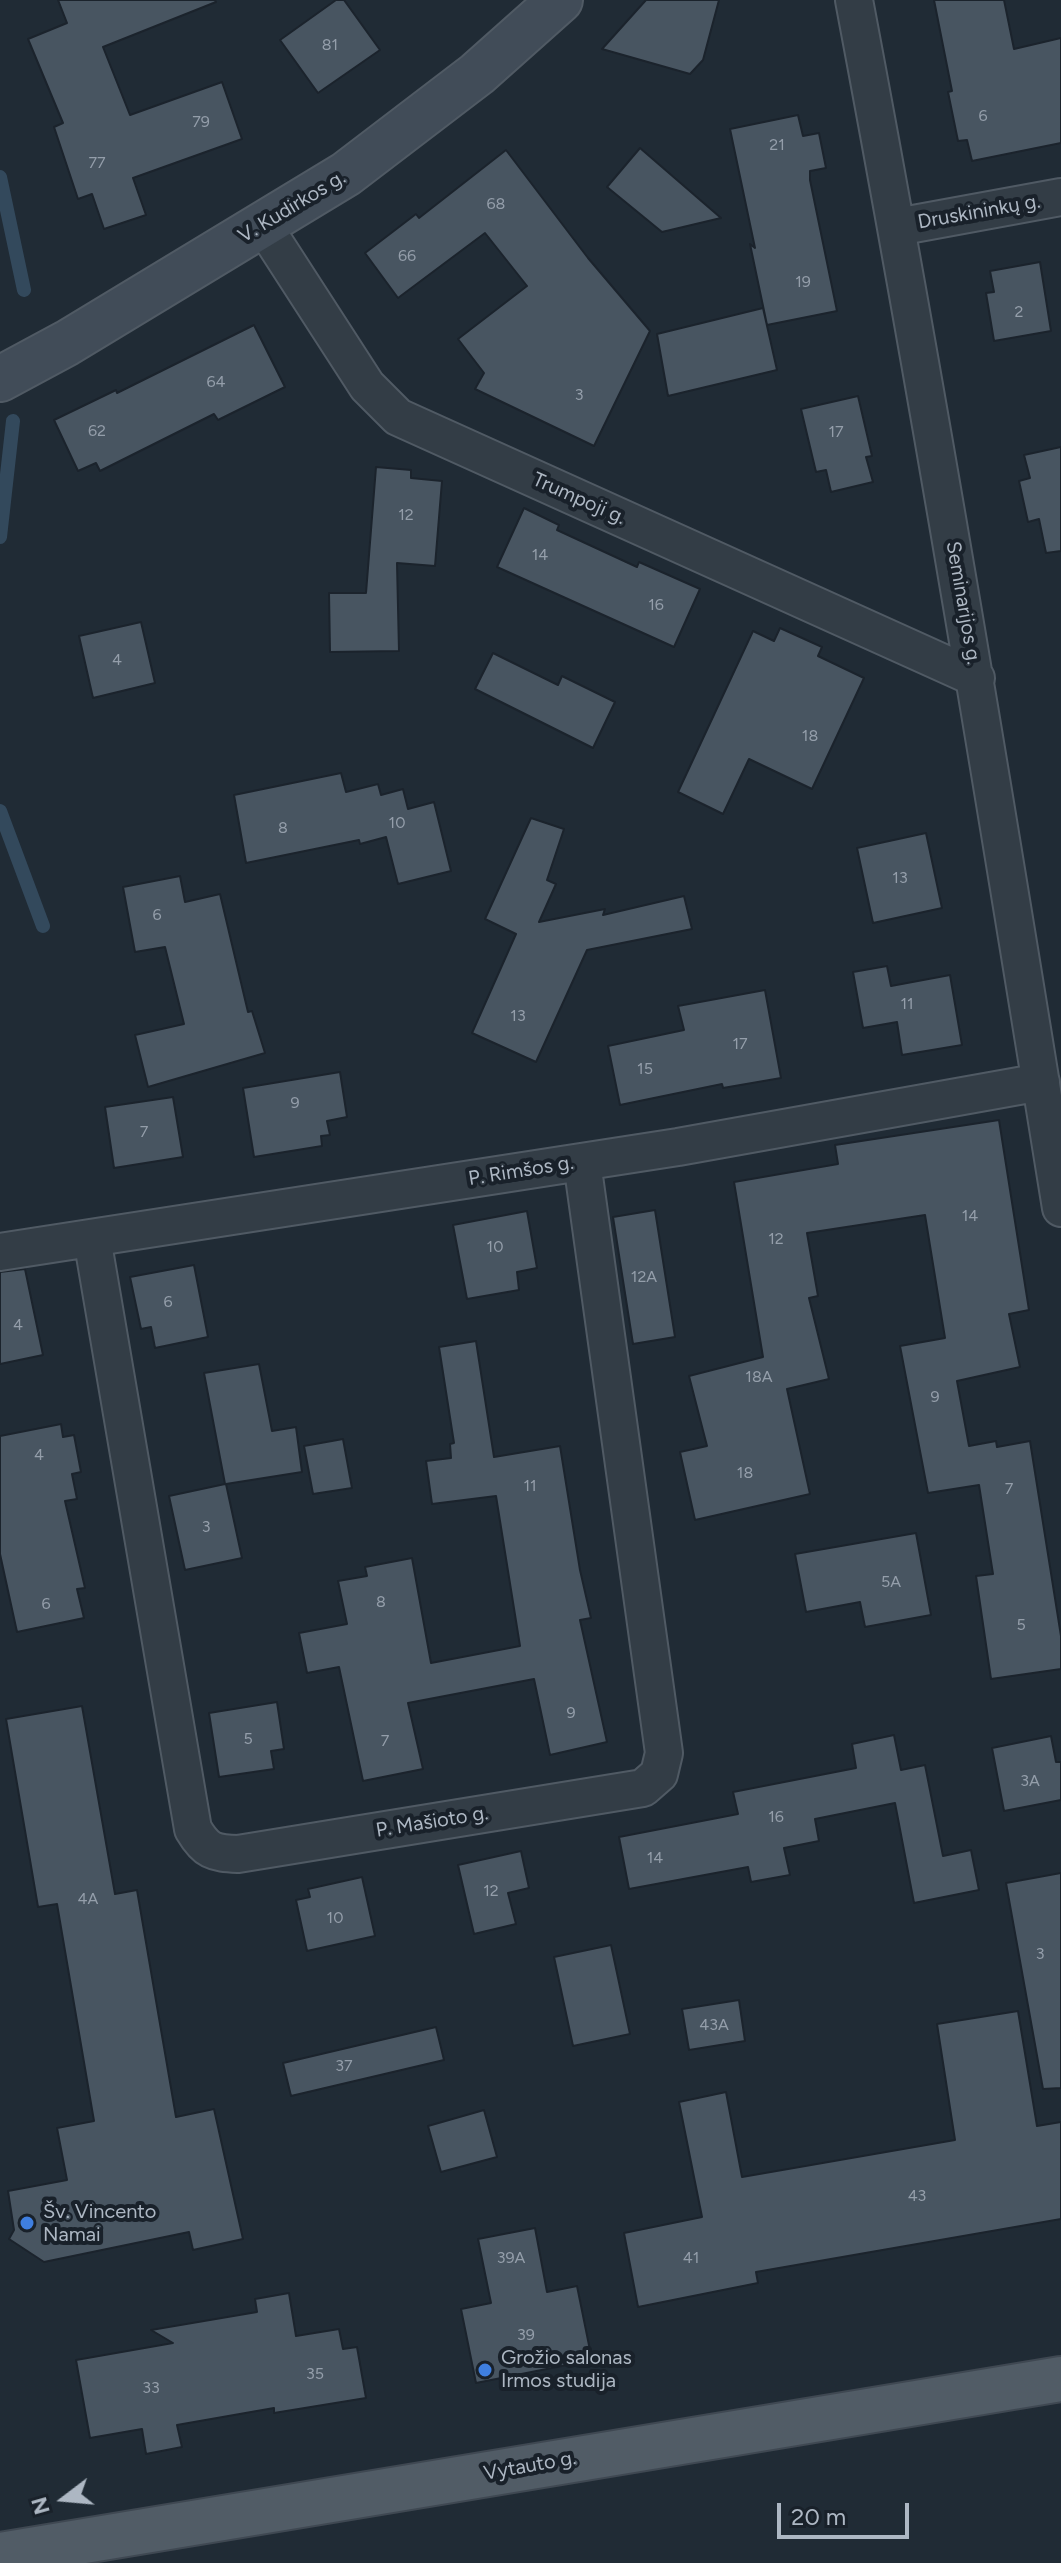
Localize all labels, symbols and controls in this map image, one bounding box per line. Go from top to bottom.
house number: 81 [322,35,338,55]
house number: 6 [978,106,988,126]
house number: 79 [192,112,210,132]
house number: 21 [769,135,785,155]
house number: 77 [88,153,106,173]
street label: V. Kudirkos g. [234,166,350,248]
street label: Druskininkų g. [916,189,1042,235]
house number: 68 [487,194,505,214]
house number: 66 [398,246,416,266]
house number: 19 [795,272,811,292]
house number: 2 [1015,302,1023,322]
house number: 64 [207,372,225,392]
house number: 3 [575,385,583,405]
house number: 62 [88,421,106,441]
house number: 17 [828,422,844,442]
street label: Trumpoji g. [529,468,629,530]
house number: 12 [398,505,414,525]
street label: Seminarijos g. [940,539,986,667]
house number: 14 [532,545,548,565]
house number: 16 [648,595,664,615]
house number: 4 [112,650,122,670]
house number: 18 [802,726,818,746]
house number: 10 [389,813,405,833]
house number: 8 [278,818,288,838]
house number: 13 [892,868,908,888]
house number: 6 [152,905,162,925]
house number: 11 [900,994,914,1014]
house number: 13 [510,1006,526,1026]
house number: 17 [732,1034,748,1054]
house number: 15 [637,1059,653,1079]
house number: 9 [290,1093,300,1113]
house number: 7 [140,1122,148,1142]
street label: P. Rimšos g. [467,1151,575,1191]
house number: 14 [962,1206,978,1226]
house number: 12 [768,1229,784,1249]
house number: 10 [487,1237,503,1257]
house number: 12A [631,1267,657,1287]
house number: 6 [163,1292,173,1312]
house number: 4 [13,1315,23,1335]
house number: 18A [745,1367,773,1387]
house number: 9 [930,1387,940,1407]
house number: 4 [34,1445,44,1465]
house number: 18 [737,1463,753,1483]
house number: 11 [523,1476,537,1496]
house number: 7 [1005,1479,1013,1499]
house number: 3 [202,1517,210,1537]
house number: 5A [881,1572,901,1592]
house number: 8 [376,1592,386,1612]
house number: 6 [41,1594,51,1614]
house number: 5 [1016,1615,1026,1635]
house number: 9 [566,1703,576,1723]
house number: 5 [243,1729,253,1749]
house number: 7 [381,1731,389,1751]
house number: 3A [1020,1771,1040,1791]
street label: P. Mašioto g. [374,1801,490,1843]
house number: 16 [768,1807,784,1827]
house number: 14 [647,1848,663,1868]
house number: 12 [483,1881,499,1901]
house number: 4A [78,1889,98,1909]
house number: 10 [327,1908,343,1928]
house number: 3 [1036,1944,1044,1964]
house number: 43A [699,2015,729,2035]
house number: 37 [335,2056,353,2076]
house number: 43 [908,2186,926,2206]
place label: Šv. Vincento Namai [43,2200,156,2247]
marker: Šv. Vincento Namai [18,2214,36,2232]
house number: 39A [497,2248,525,2268]
house number: 41 [683,2248,699,2268]
house number: 39 [517,2325,535,2345]
place label: Grožio salonas Irmos studija [501,2346,632,2393]
marker: Grožio salonas Irmos studija [476,2361,494,2379]
house number: 35 [306,2364,324,2384]
house number: 33 [142,2378,160,2398]
street label: Vytauto g. [482,2446,578,2486]
north arrow [24,2459,104,2539]
scale bar [781,2487,913,2537]
text: N [25,2494,56,2518]
text: 20 m [791,2502,846,2531]

